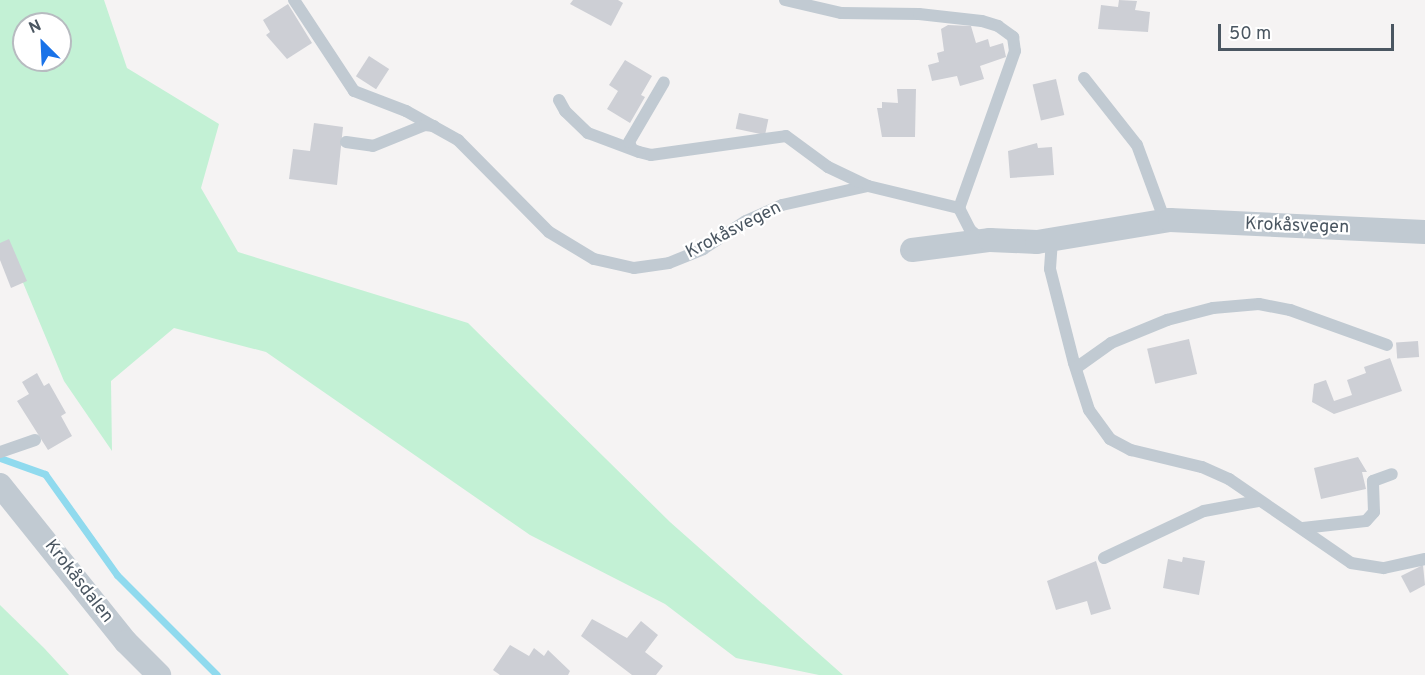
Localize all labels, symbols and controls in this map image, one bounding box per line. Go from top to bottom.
north arrow [12,12,72,72]
scale bar [1221,12,1396,50]
text: N [26,16,45,39]
text: 50 m [1229,23,1271,46]
street label: Krokåsvegen [683,198,785,264]
street label: Krokåsvegen [1244,214,1350,240]
street label: Krokåsdalen [39,536,117,628]

